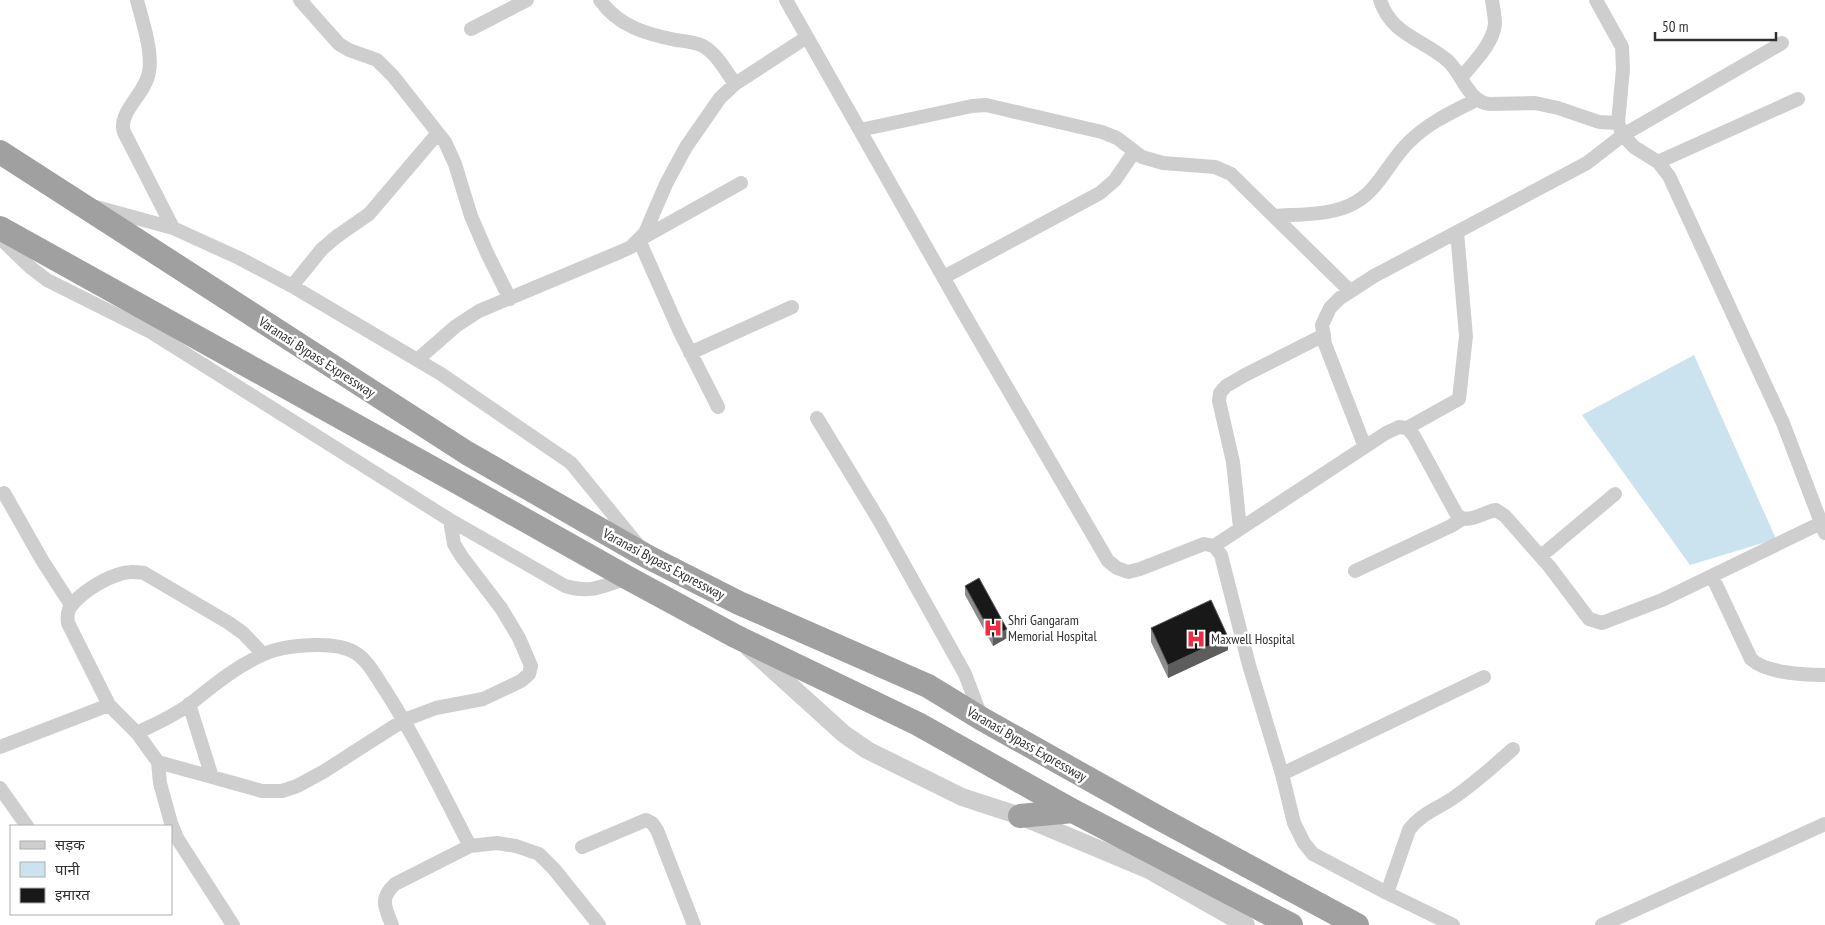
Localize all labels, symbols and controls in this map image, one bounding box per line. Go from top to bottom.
scale bar [1655,10,1776,42]
text: 50 m [1662,17,1688,36]
street label: Varanasi Bypass Expressway [254,312,379,402]
street label: Varanasi Bypass Expressway [599,524,729,604]
place label: Shri Gangaram Memorial Hospital [1008,611,1097,645]
hospital icon: Shri Gangaram Memorial Hospital [982,617,1004,639]
hospital icon: Maxwell Hospital [1185,628,1207,650]
place label: Maxwell Hospital [1211,630,1296,648]
street label: Varanasi Bypass Expressway [963,702,1091,786]
legend [10,825,172,915]
text: सड़क [55,835,85,854]
text: पानी [55,860,81,879]
text: इमारत [55,885,90,904]

